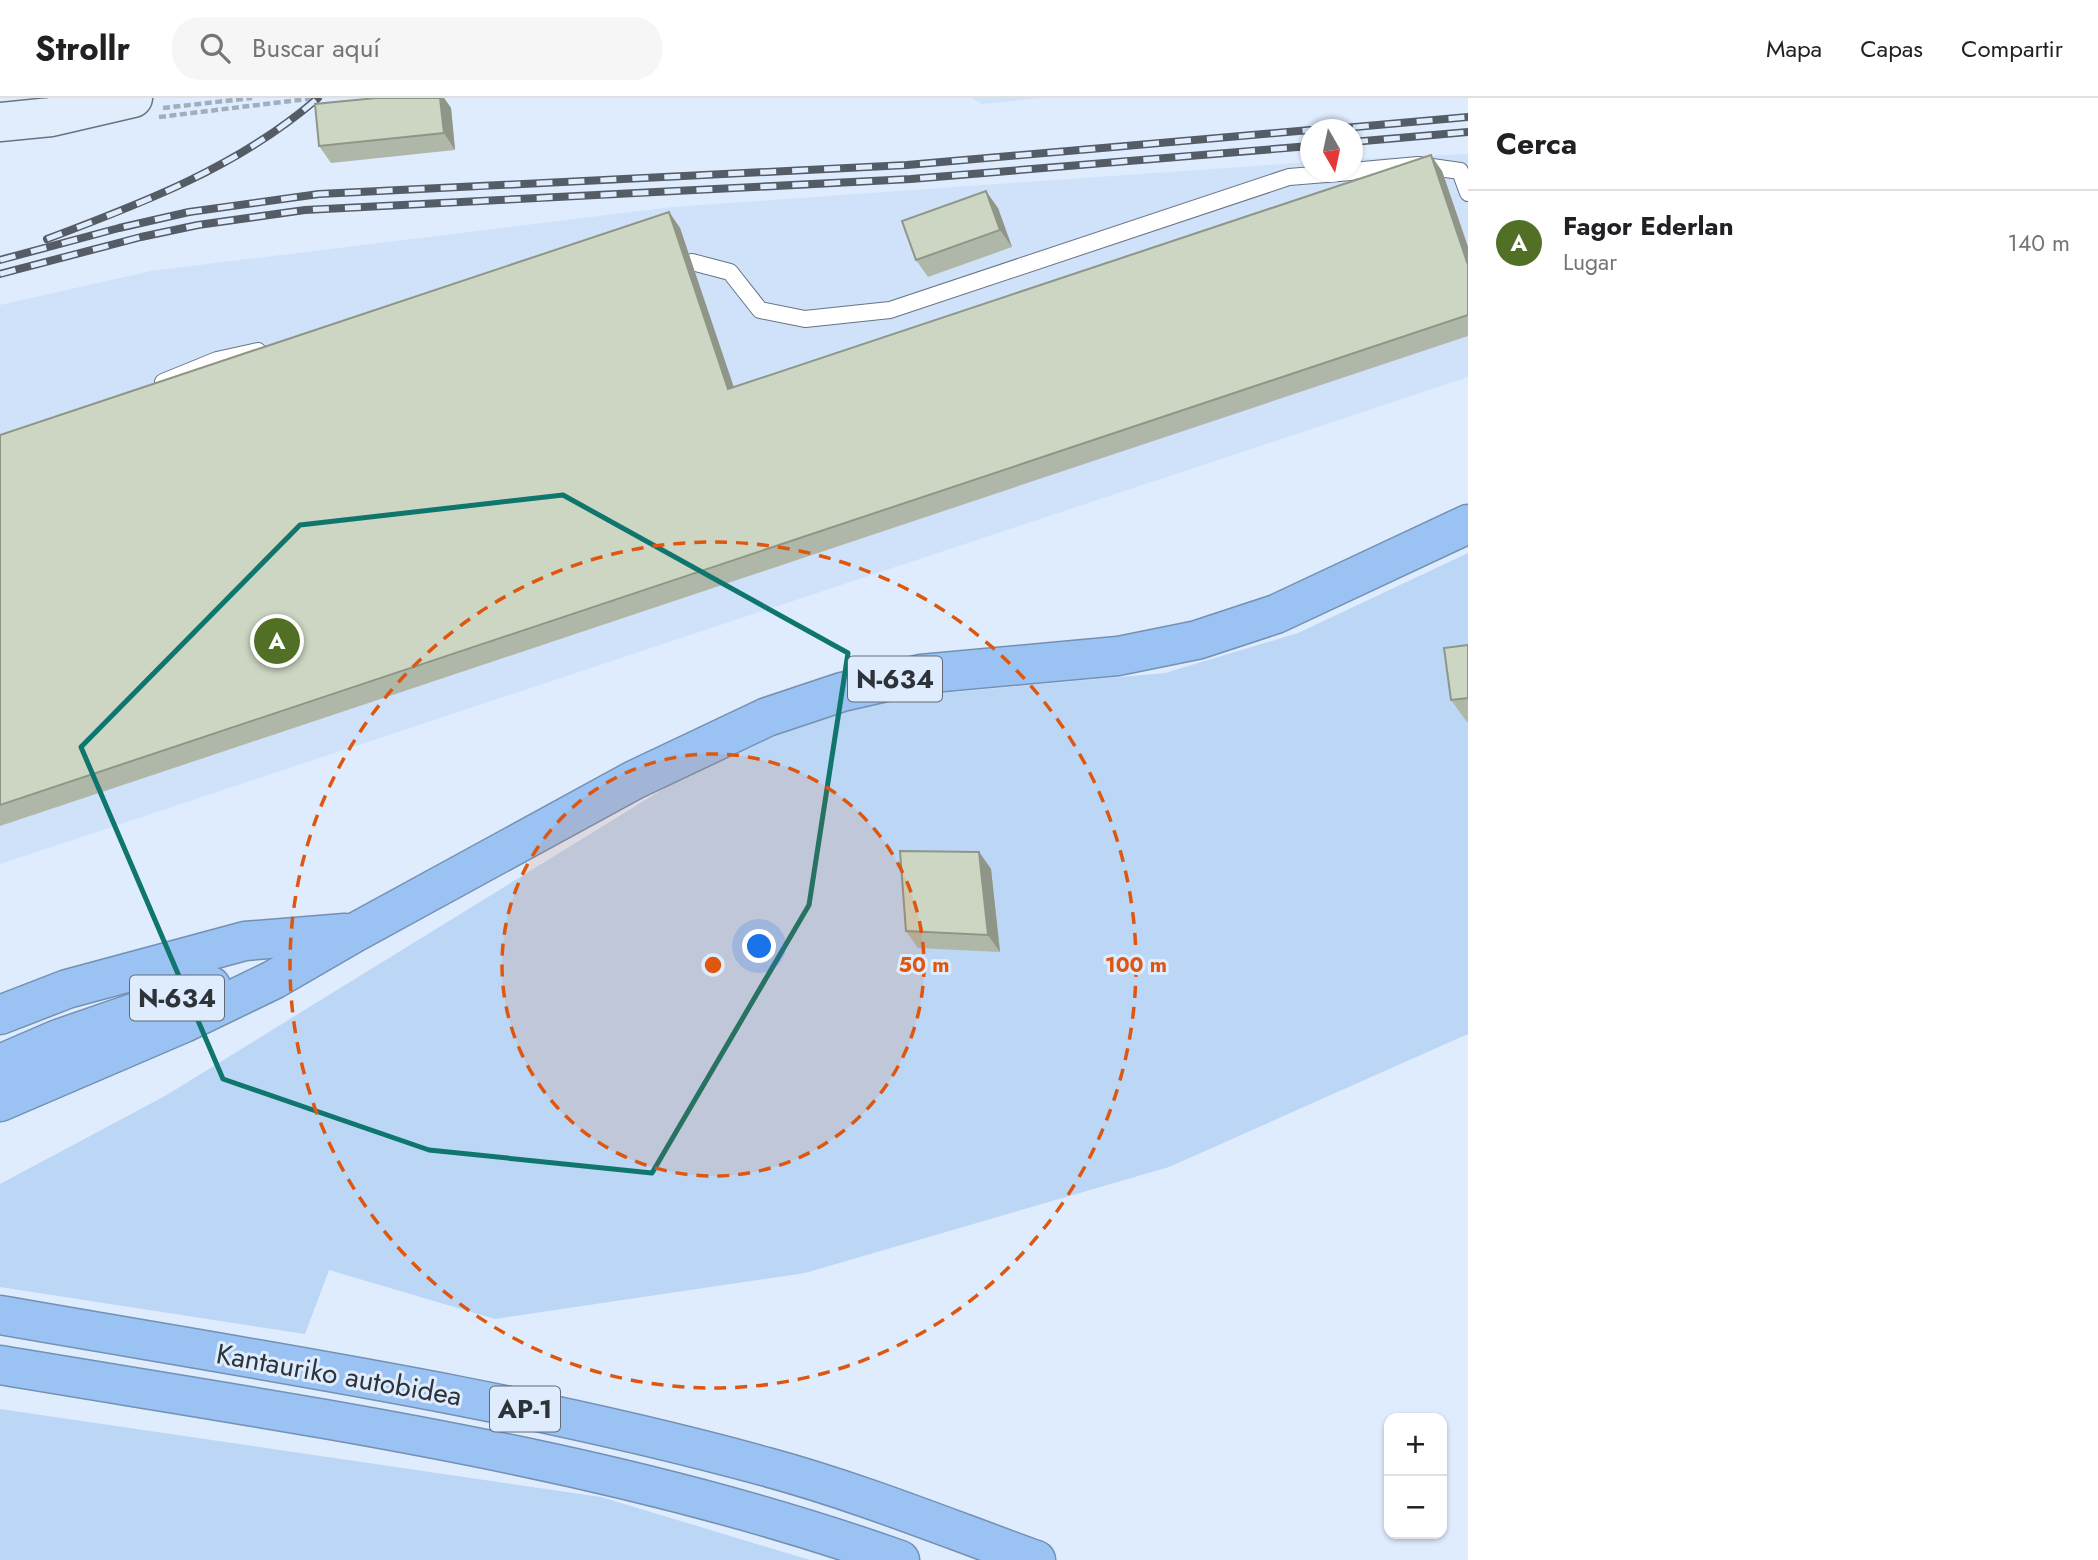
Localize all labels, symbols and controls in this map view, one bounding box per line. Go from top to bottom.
search box [172,17,662,80]
text: Strollr [35,25,130,72]
icon: search [196,29,234,67]
text: Buscar aquí [252,29,380,67]
text: Mapa [1766,31,1822,66]
text: Capas [1860,31,1923,66]
text: Compartir [1961,31,2063,66]
north arrow [1300,119,1363,182]
text: Cerca [1496,122,1577,165]
text: Fagor Ederlan [1563,207,1734,245]
text: A [1511,226,1527,260]
text: 140 m [2008,226,2070,260]
text: Lugar [1563,245,1617,279]
pin: A [254,615,300,667]
road number: N-634 [848,656,942,702]
your location [742,929,776,963]
text: 50 m [899,950,949,980]
text: 100 m [1105,950,1167,980]
centre of rings [701,953,725,977]
road number: N-634 [130,976,224,1021]
street label: Kantauriko autobidea [213,1333,465,1417]
road number: AP-1 [490,1386,560,1432]
map controls [1384,1413,1447,1539]
button: + [1384,1413,1447,1476]
button: − [1384,1476,1447,1539]

